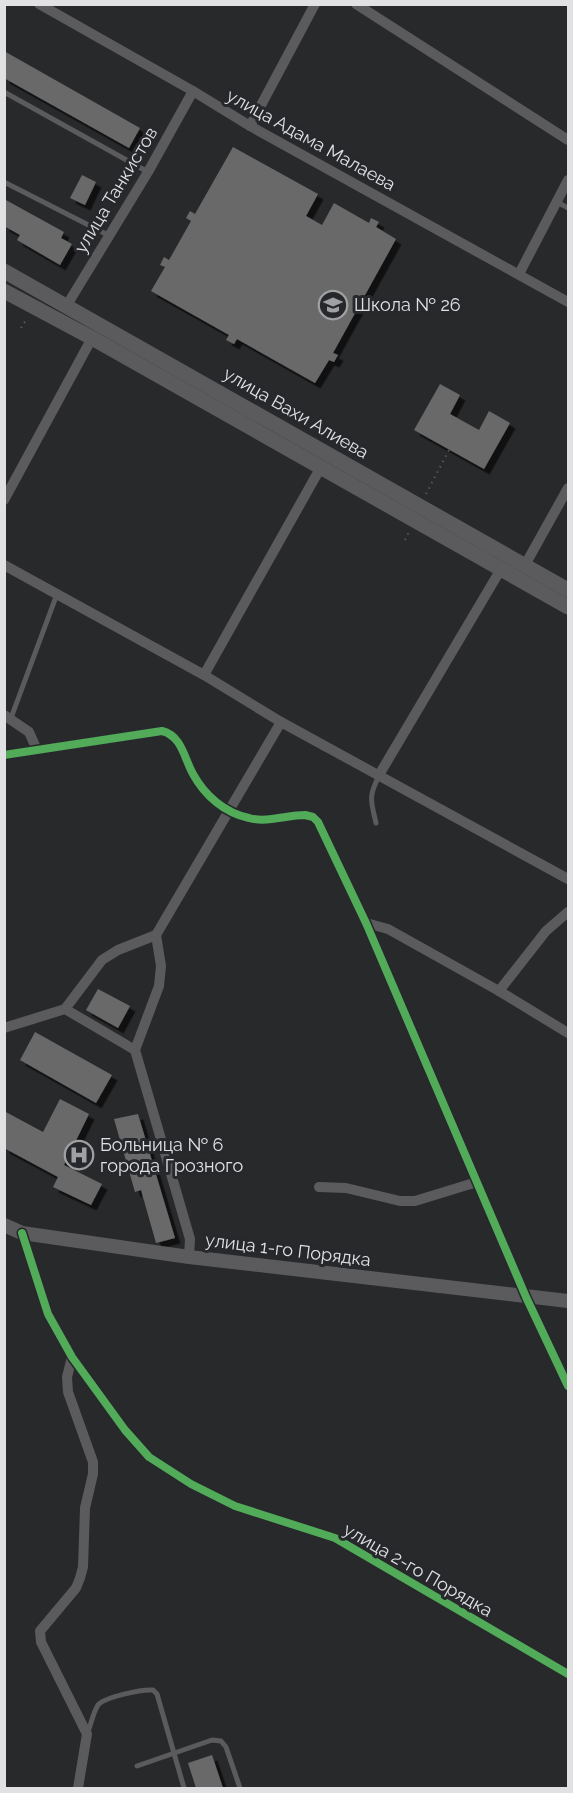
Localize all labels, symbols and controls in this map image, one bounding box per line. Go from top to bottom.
street label: улица Адама Малаева [223,84,399,195]
street label: улица Танкистов [70,123,161,257]
school or university icon: Школа № 26 [317,289,349,321]
place label: Школа № 26 [354,294,461,315]
street label: улица Вахи Алиева [220,362,373,463]
place label: Больница № 6 города Грозного [100,1134,244,1176]
hospital icon: Больница № 6 города Грозного [63,1139,95,1171]
street label: улица 1-го Порядка [204,1229,372,1270]
street label: улица 2-го Порядка [340,1518,497,1621]

